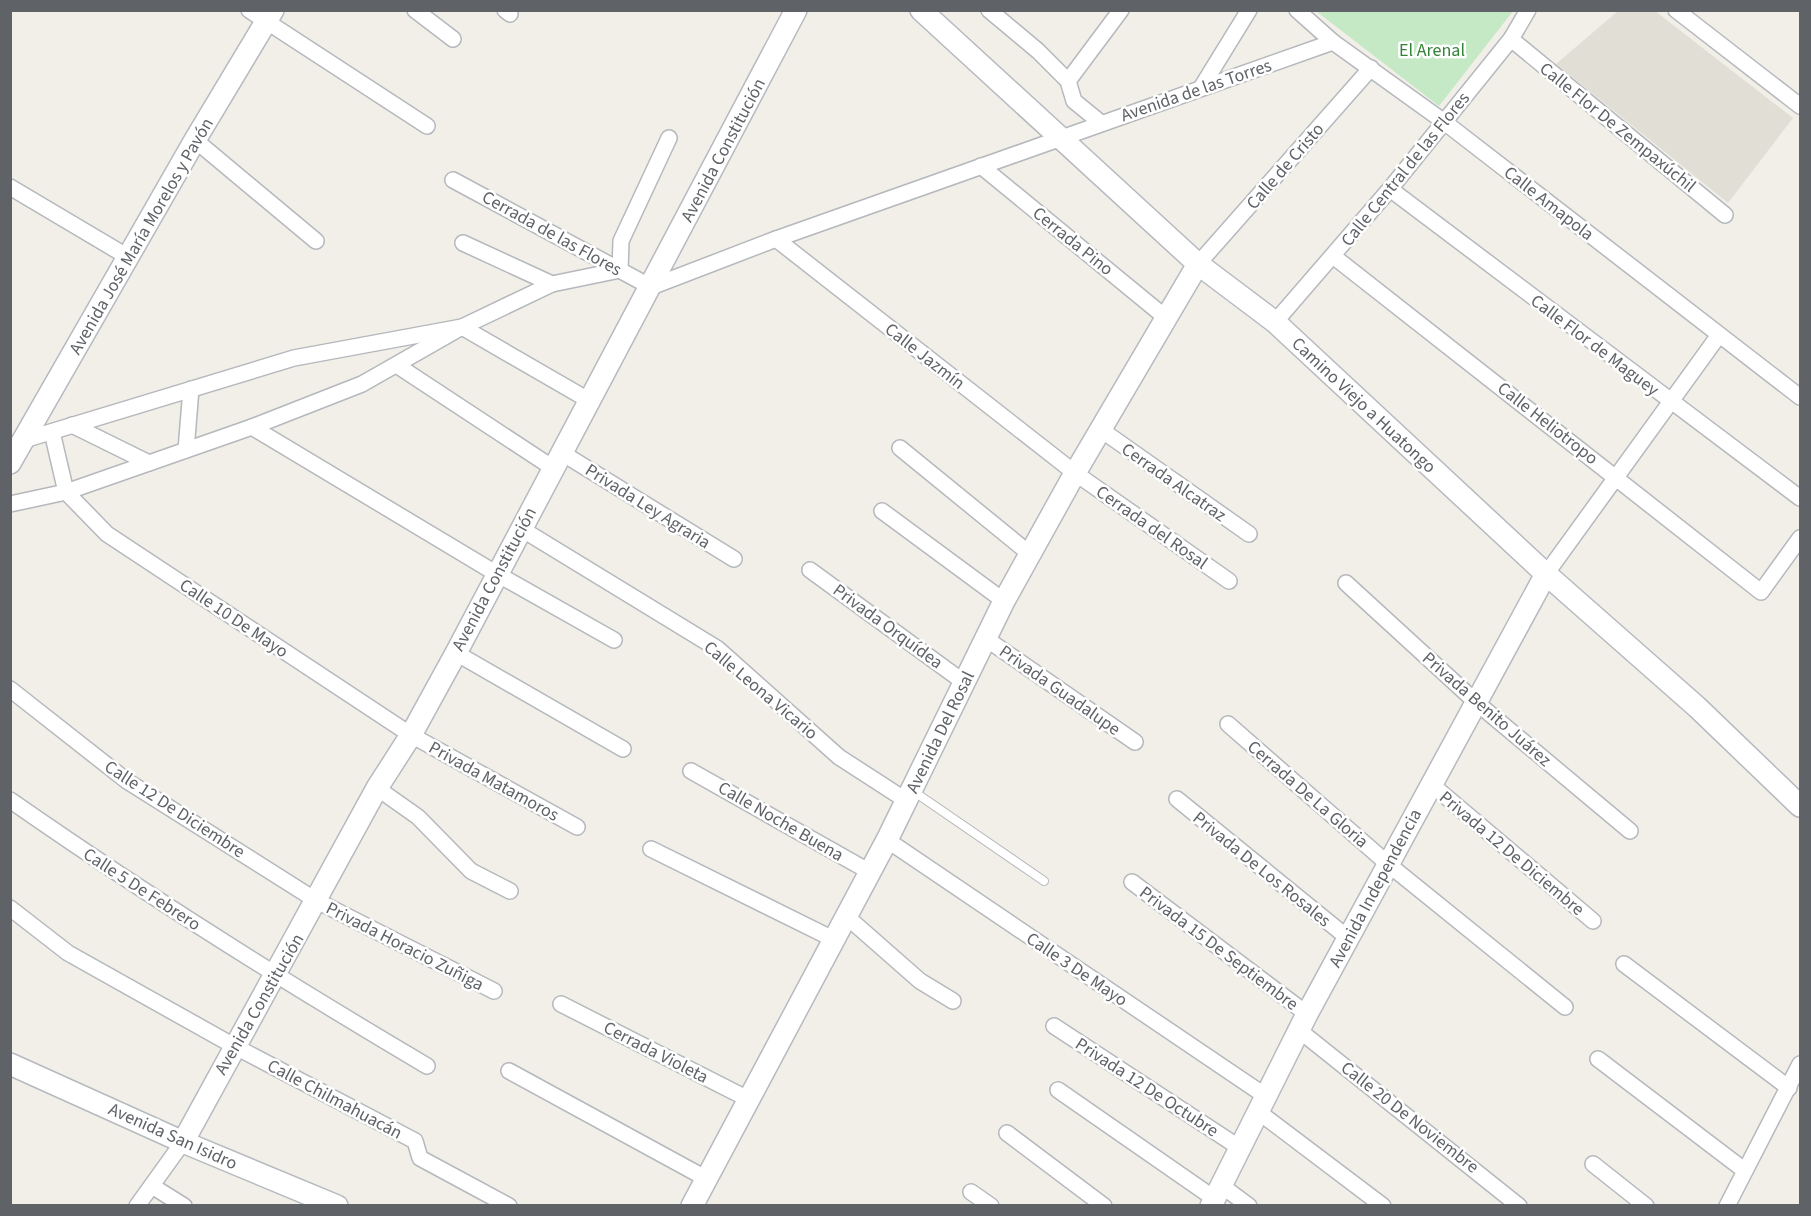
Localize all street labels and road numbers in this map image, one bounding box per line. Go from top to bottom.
street label: Avenida de las Torres [1117,53,1275,128]
street label: Calle Flor De Zempaxúchil [1534,56,1701,198]
street label: Avenida Constitución [675,74,772,227]
street label: Calle Central de las Flores [1335,87,1476,252]
street label: Avenida José María Morelos y Pavón [63,113,220,359]
street label: Calle de Cristo [1241,118,1330,215]
street label: Calle Amapola [1498,160,1599,247]
street label: Cerrada de las Flores [477,185,626,282]
street label: Cerrada Pino [1027,201,1118,282]
street label: Calle Flor de Maguey [1525,289,1665,402]
street label: Calle Jazmín [879,317,970,396]
street label: Camino Viejo a Huatongo [1286,332,1441,479]
street label: Calle Heliotropo [1492,376,1603,471]
street label: Cerrada Alcatraz [1116,437,1231,528]
street label: Privada Ley Agraria [580,458,715,555]
street label: Cerrada del Rosal [1091,480,1213,575]
street label: Avenida Constitución [446,503,543,656]
street label: Calle 10 De Mayo [174,573,293,664]
street label: Privada Orquídea [828,578,948,675]
street label: Calle Leona Vicario [698,635,823,746]
street label: Privada Guadalupe [994,639,1125,742]
street label: Privada Benito Juárez [1417,646,1557,773]
street label: Avenida Del Rosal [900,667,981,797]
street label: Privada Matamoros [424,735,563,828]
street label: Cerrada De La Gloria [1242,735,1374,854]
street label: Calle 12 De Diciembre [100,755,250,864]
street label: Calle Noche Buena [713,775,848,868]
street label: Privada 12 De Diciembre [1434,785,1590,922]
street label: Avenida Independencia [1323,804,1428,972]
street label: Privada De Los Rosales [1187,806,1336,933]
street label: Calle 5 De Febrero [78,842,205,937]
street label: Privada 15 De Septiembre [1134,880,1303,1017]
street label: Privada Horacio Zuñiga [321,896,488,997]
street label: Calle 3 De Mayo [1021,926,1132,1013]
street label: Avenida Constitución [209,929,310,1080]
street label: Cerrada Violeta [599,1015,712,1090]
street label: Privada 12 De Octubre [1070,1032,1223,1143]
street label: Calle Chilmahuacán [263,1053,407,1146]
street label: Calle 20 De Noviembre [1335,1055,1484,1179]
street label: Avenida San Isidro [104,1097,241,1176]

